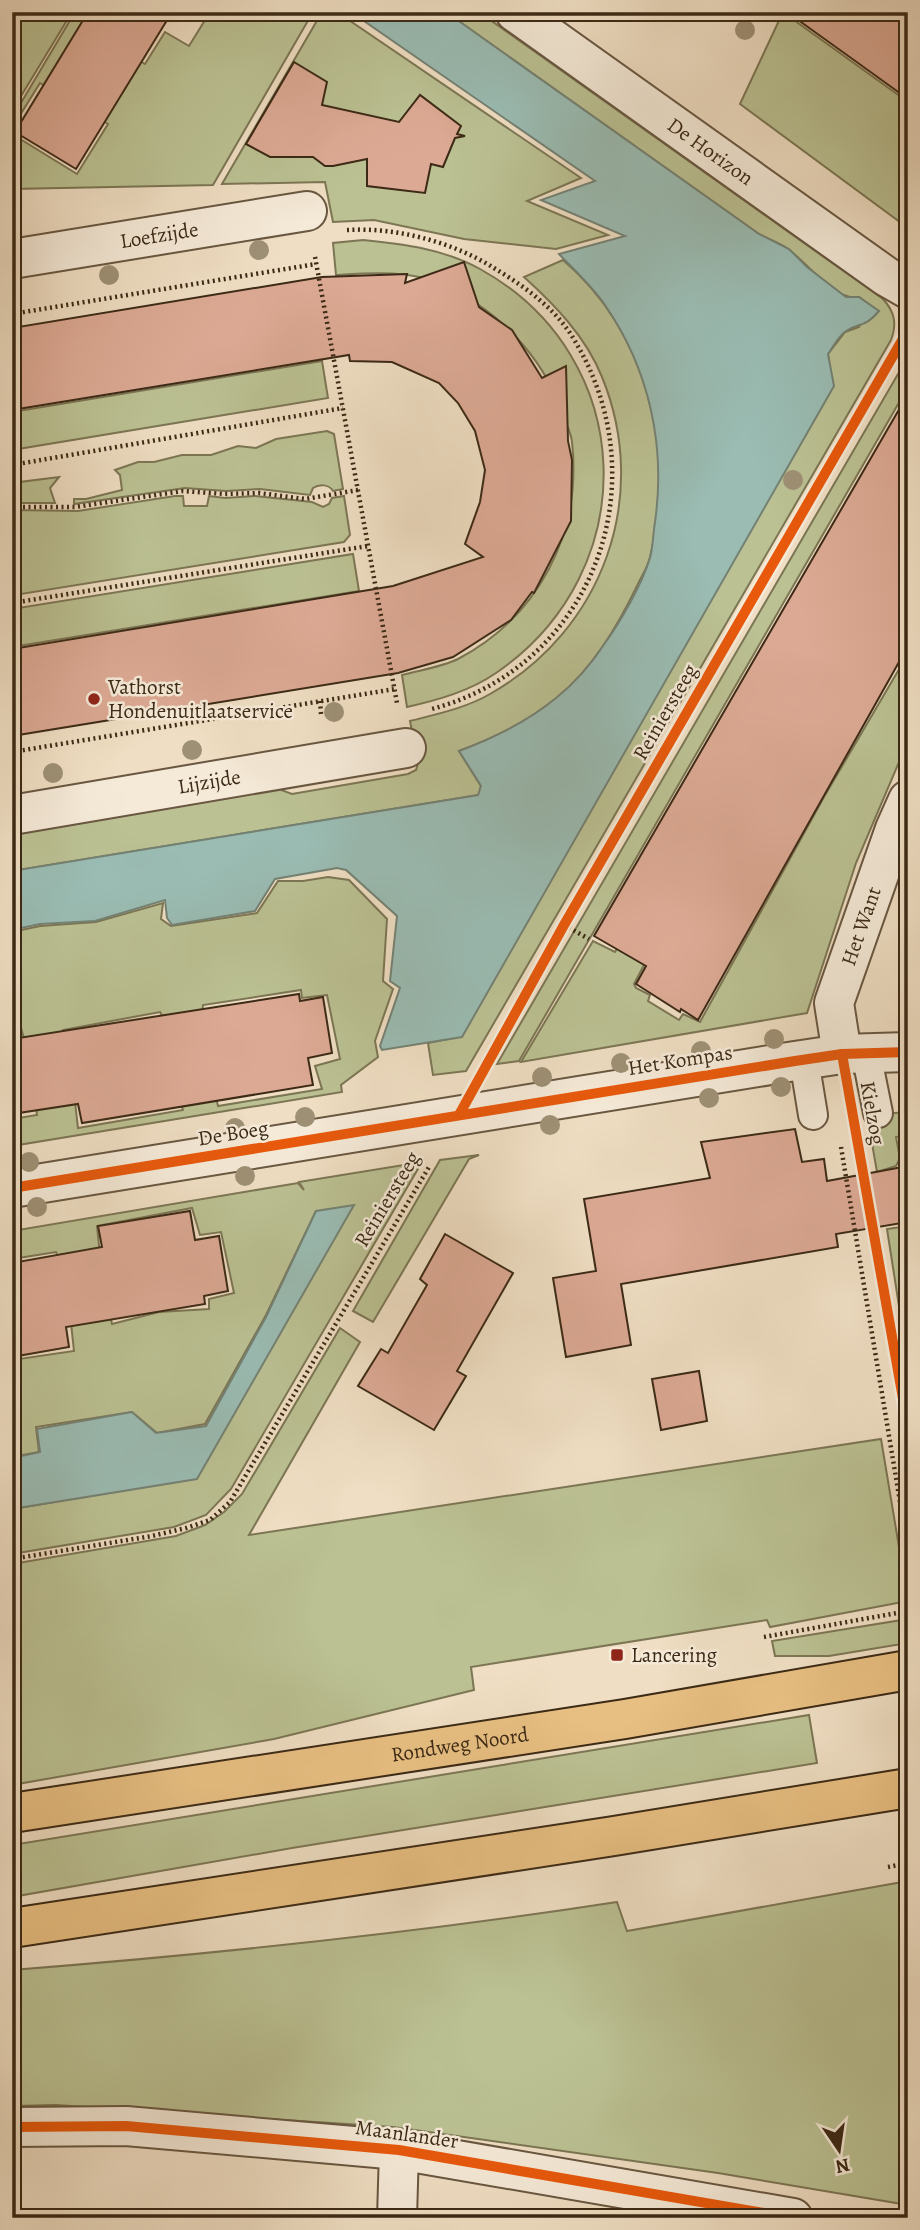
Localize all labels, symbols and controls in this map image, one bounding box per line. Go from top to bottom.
street label: De Horizon [662,111,759,192]
street label: Loefzijde [118,215,200,255]
street label: Reiniersteeg [626,658,704,765]
place label: Vathorst Hondenuitlaatservice [107,673,293,725]
marker: Vathorst Hondenuitlaatservice [86,691,102,707]
street label: Lijzijde [176,762,243,801]
street label: Het Want [834,883,888,970]
street label: Het Kompas [626,1038,734,1082]
street label: Kielzog [854,1079,892,1148]
street label: De Boeg [196,1114,271,1152]
street label: Reiniersteeg [347,1146,427,1252]
place label: Lancering [631,1641,717,1669]
marker: Lancering [609,1647,625,1663]
street label: Rondweg Noord [389,1720,531,1769]
street label: Maanlander [354,2113,460,2155]
north arrow [804,2114,874,2184]
text: N [833,2151,852,2180]

